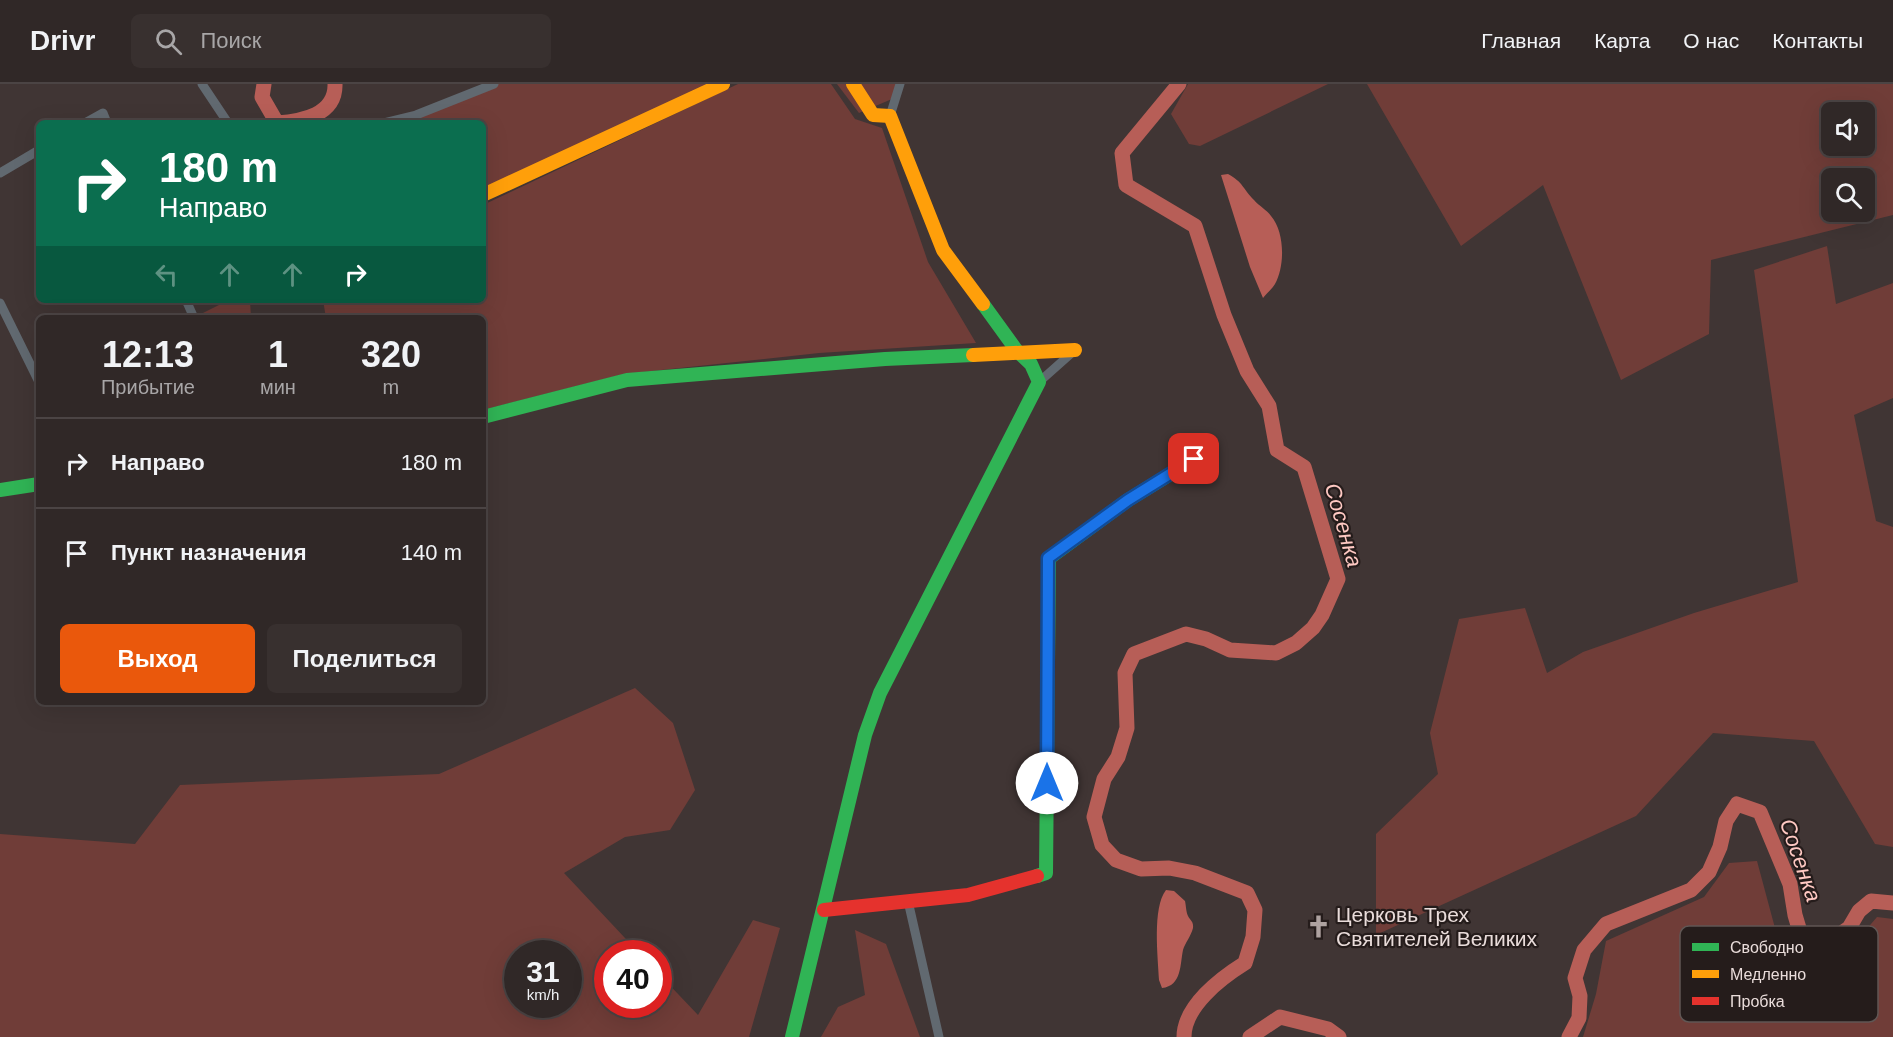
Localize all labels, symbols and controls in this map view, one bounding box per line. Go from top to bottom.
search box [131,14,551,68]
text: Drivr [30,25,95,56]
icon: search [152,25,185,58]
text: Поиск [200,28,261,53]
text: Главная [1481,29,1561,52]
text: Карта [1594,29,1650,52]
text: О нас [1683,29,1739,52]
text: Контакты [1772,29,1863,52]
map controls [1821,102,1875,222]
button: sound [1821,102,1875,156]
icon: right [60,144,138,222]
text: 180 m [159,144,278,191]
button: search [1821,168,1875,222]
text: Направо [159,193,267,223]
icon: left [150,258,183,291]
icon: ahead [213,258,246,291]
icon: ahead [276,258,309,291]
icon: right [339,258,372,291]
text: 12:13 [102,334,194,375]
text: 1 [268,334,288,375]
text: 320 [361,334,421,375]
text: Прибытие [101,376,195,398]
text: мин [260,376,296,398]
text: m [383,376,399,398]
pin [1168,433,1219,484]
icon: arrive [1177,442,1210,475]
icon: right [60,447,93,480]
text: Направо [111,450,205,475]
text: 180 m [401,450,462,475]
water label: Сосенка [1320,480,1367,570]
icon: arrive [60,537,93,570]
text: Пункт назначения [111,540,307,565]
text: 140 m [401,540,462,565]
button: Выход [60,624,255,693]
button: Поделиться [267,624,462,693]
position arrow [1015,751,1079,815]
water label: Сосенка [1775,815,1826,905]
place label: Церковь Трех Святителей Великих [1336,903,1538,950]
church icon: Церковь Трех Святителей Великих [1305,914,1331,940]
legend [1680,926,1878,1022]
text: Свободно [1730,939,1804,956]
speed limit sign: 40 [594,940,672,1018]
text: 31 [526,955,560,988]
text: Медленно [1730,966,1806,983]
text: km/h [527,986,559,1003]
text: Пробка [1730,993,1785,1010]

